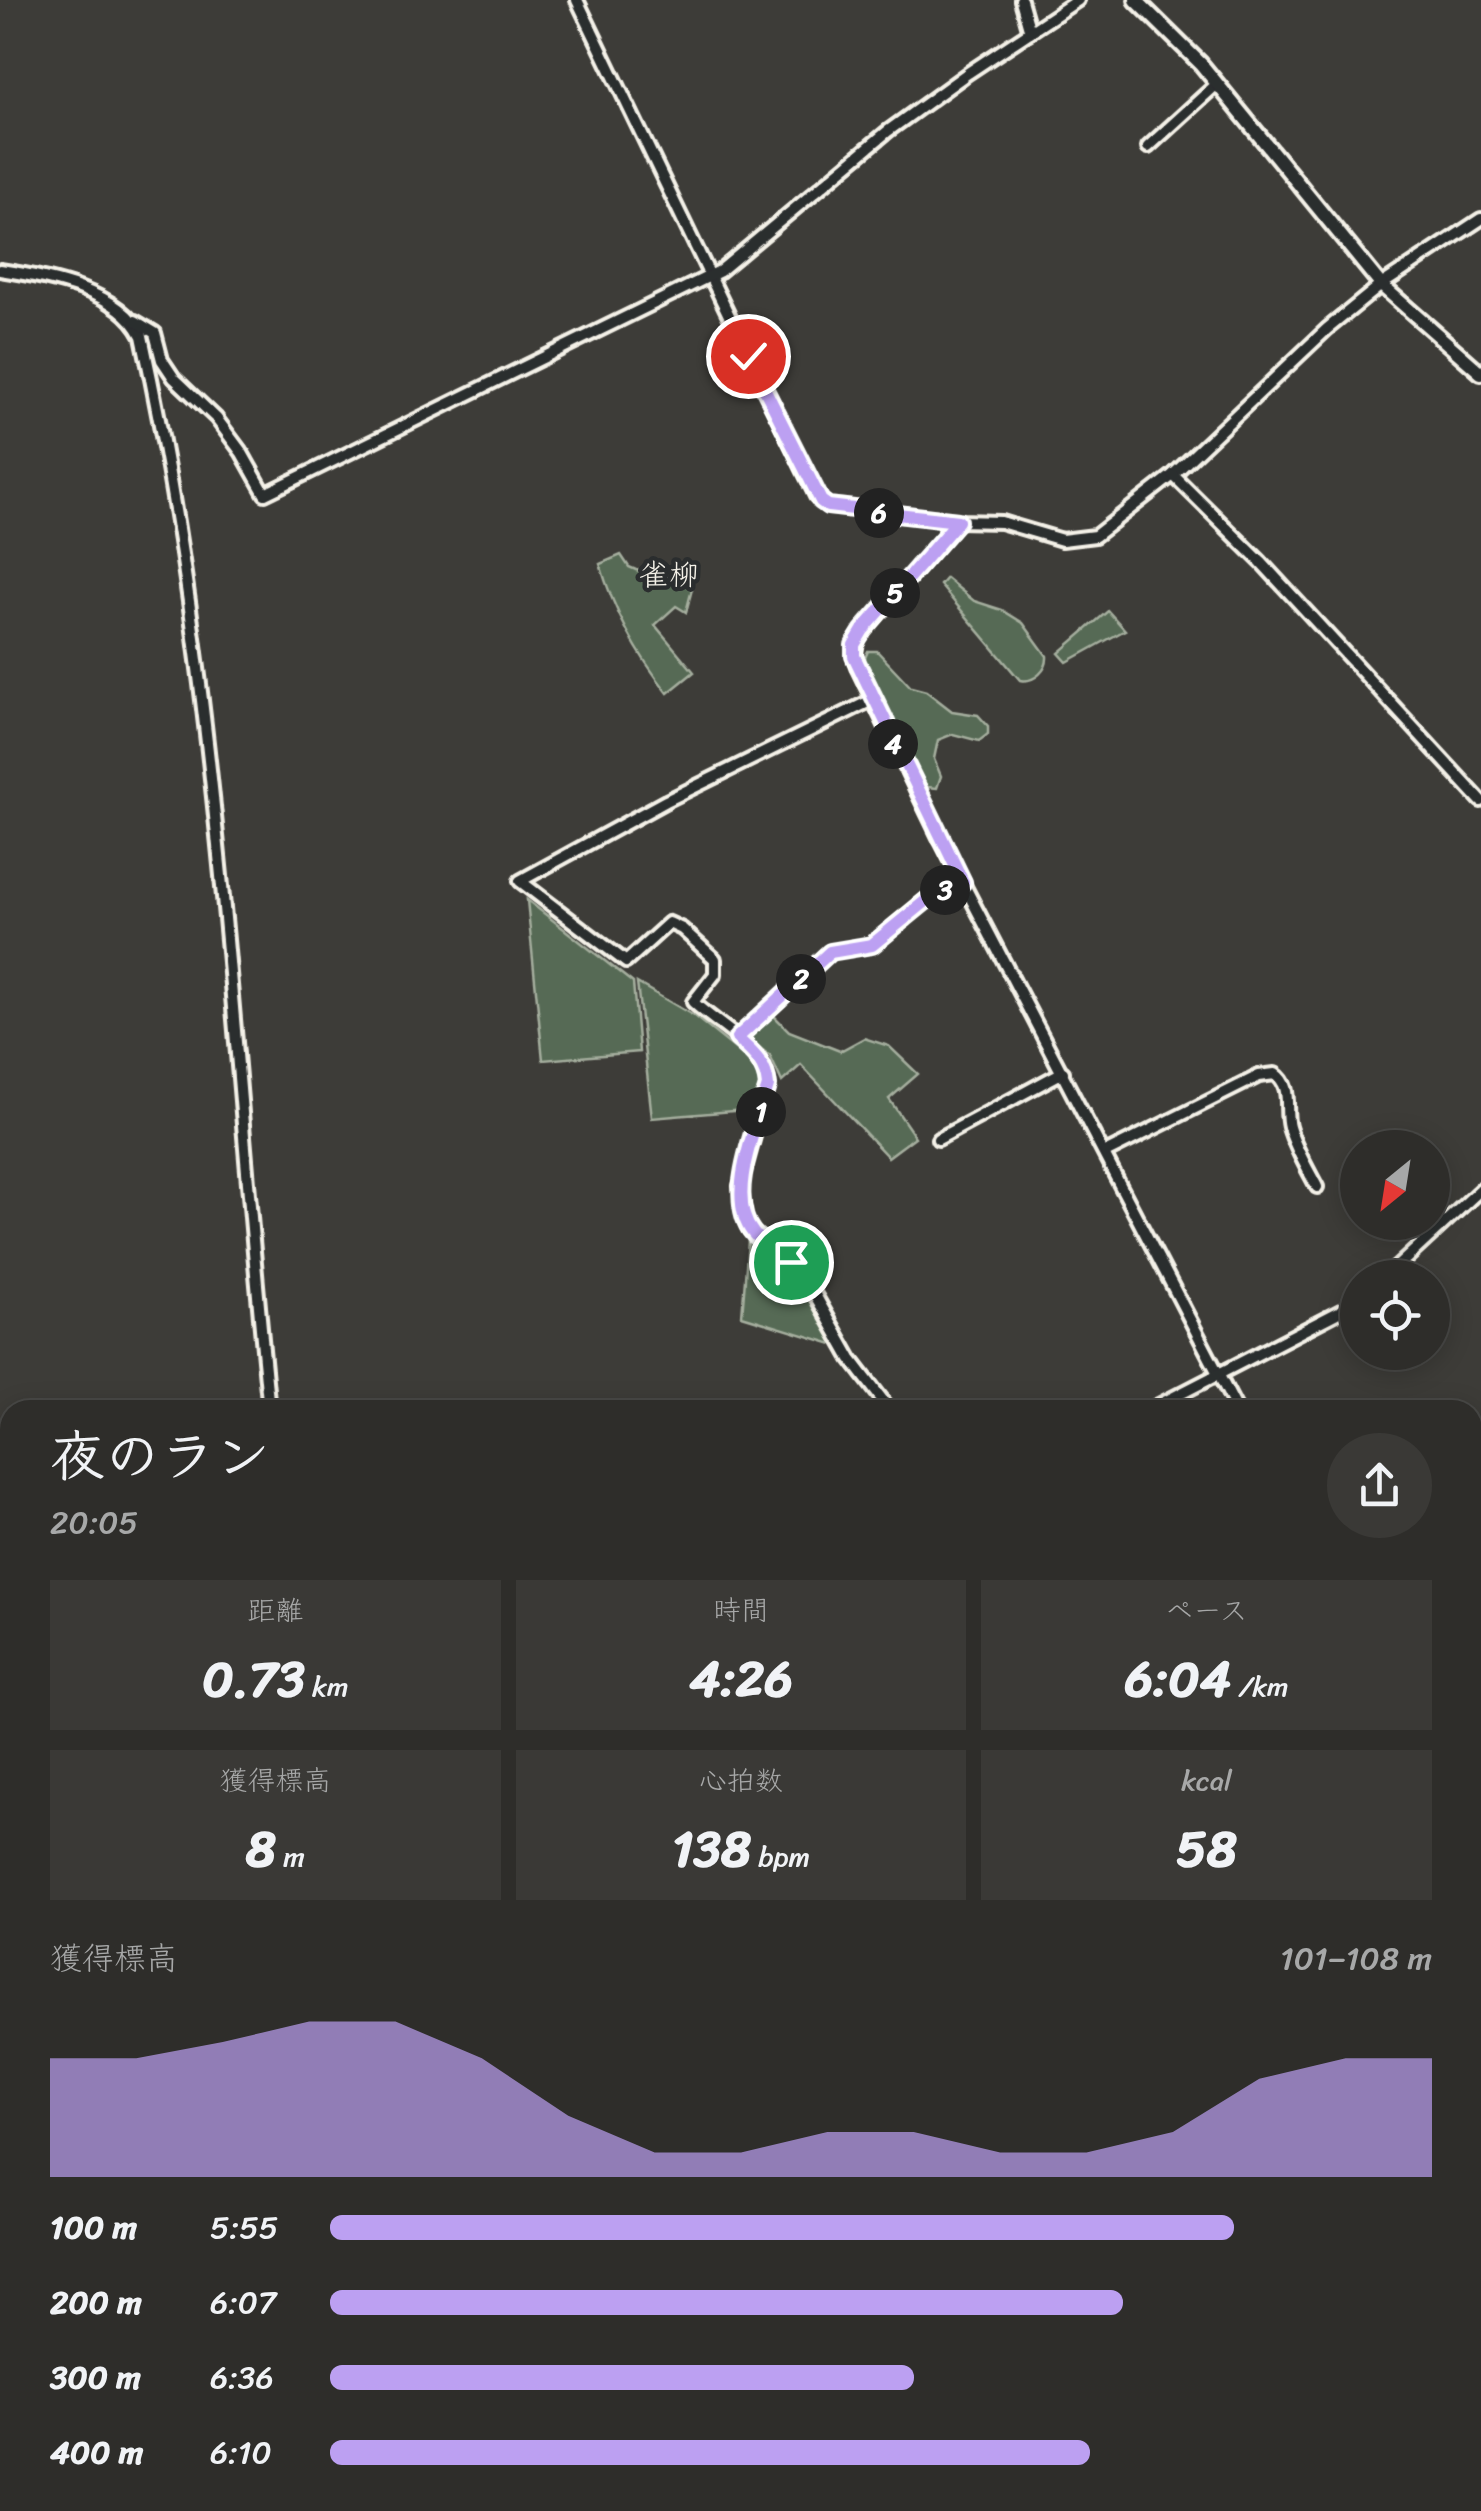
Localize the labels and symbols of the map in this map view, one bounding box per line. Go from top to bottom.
pin [706,314,791,399]
pin: 6 [854,488,904,538]
district label: 雀柳 [639,548,699,602]
pin: 5 [870,568,920,618]
pin: 4 [868,719,918,769]
pin: 3 [920,865,970,915]
pin: 2 [776,954,826,1004]
pin: 1 [736,1087,786,1137]
north arrow [1340,1130,1450,1240]
pin [749,1220,834,1305]

